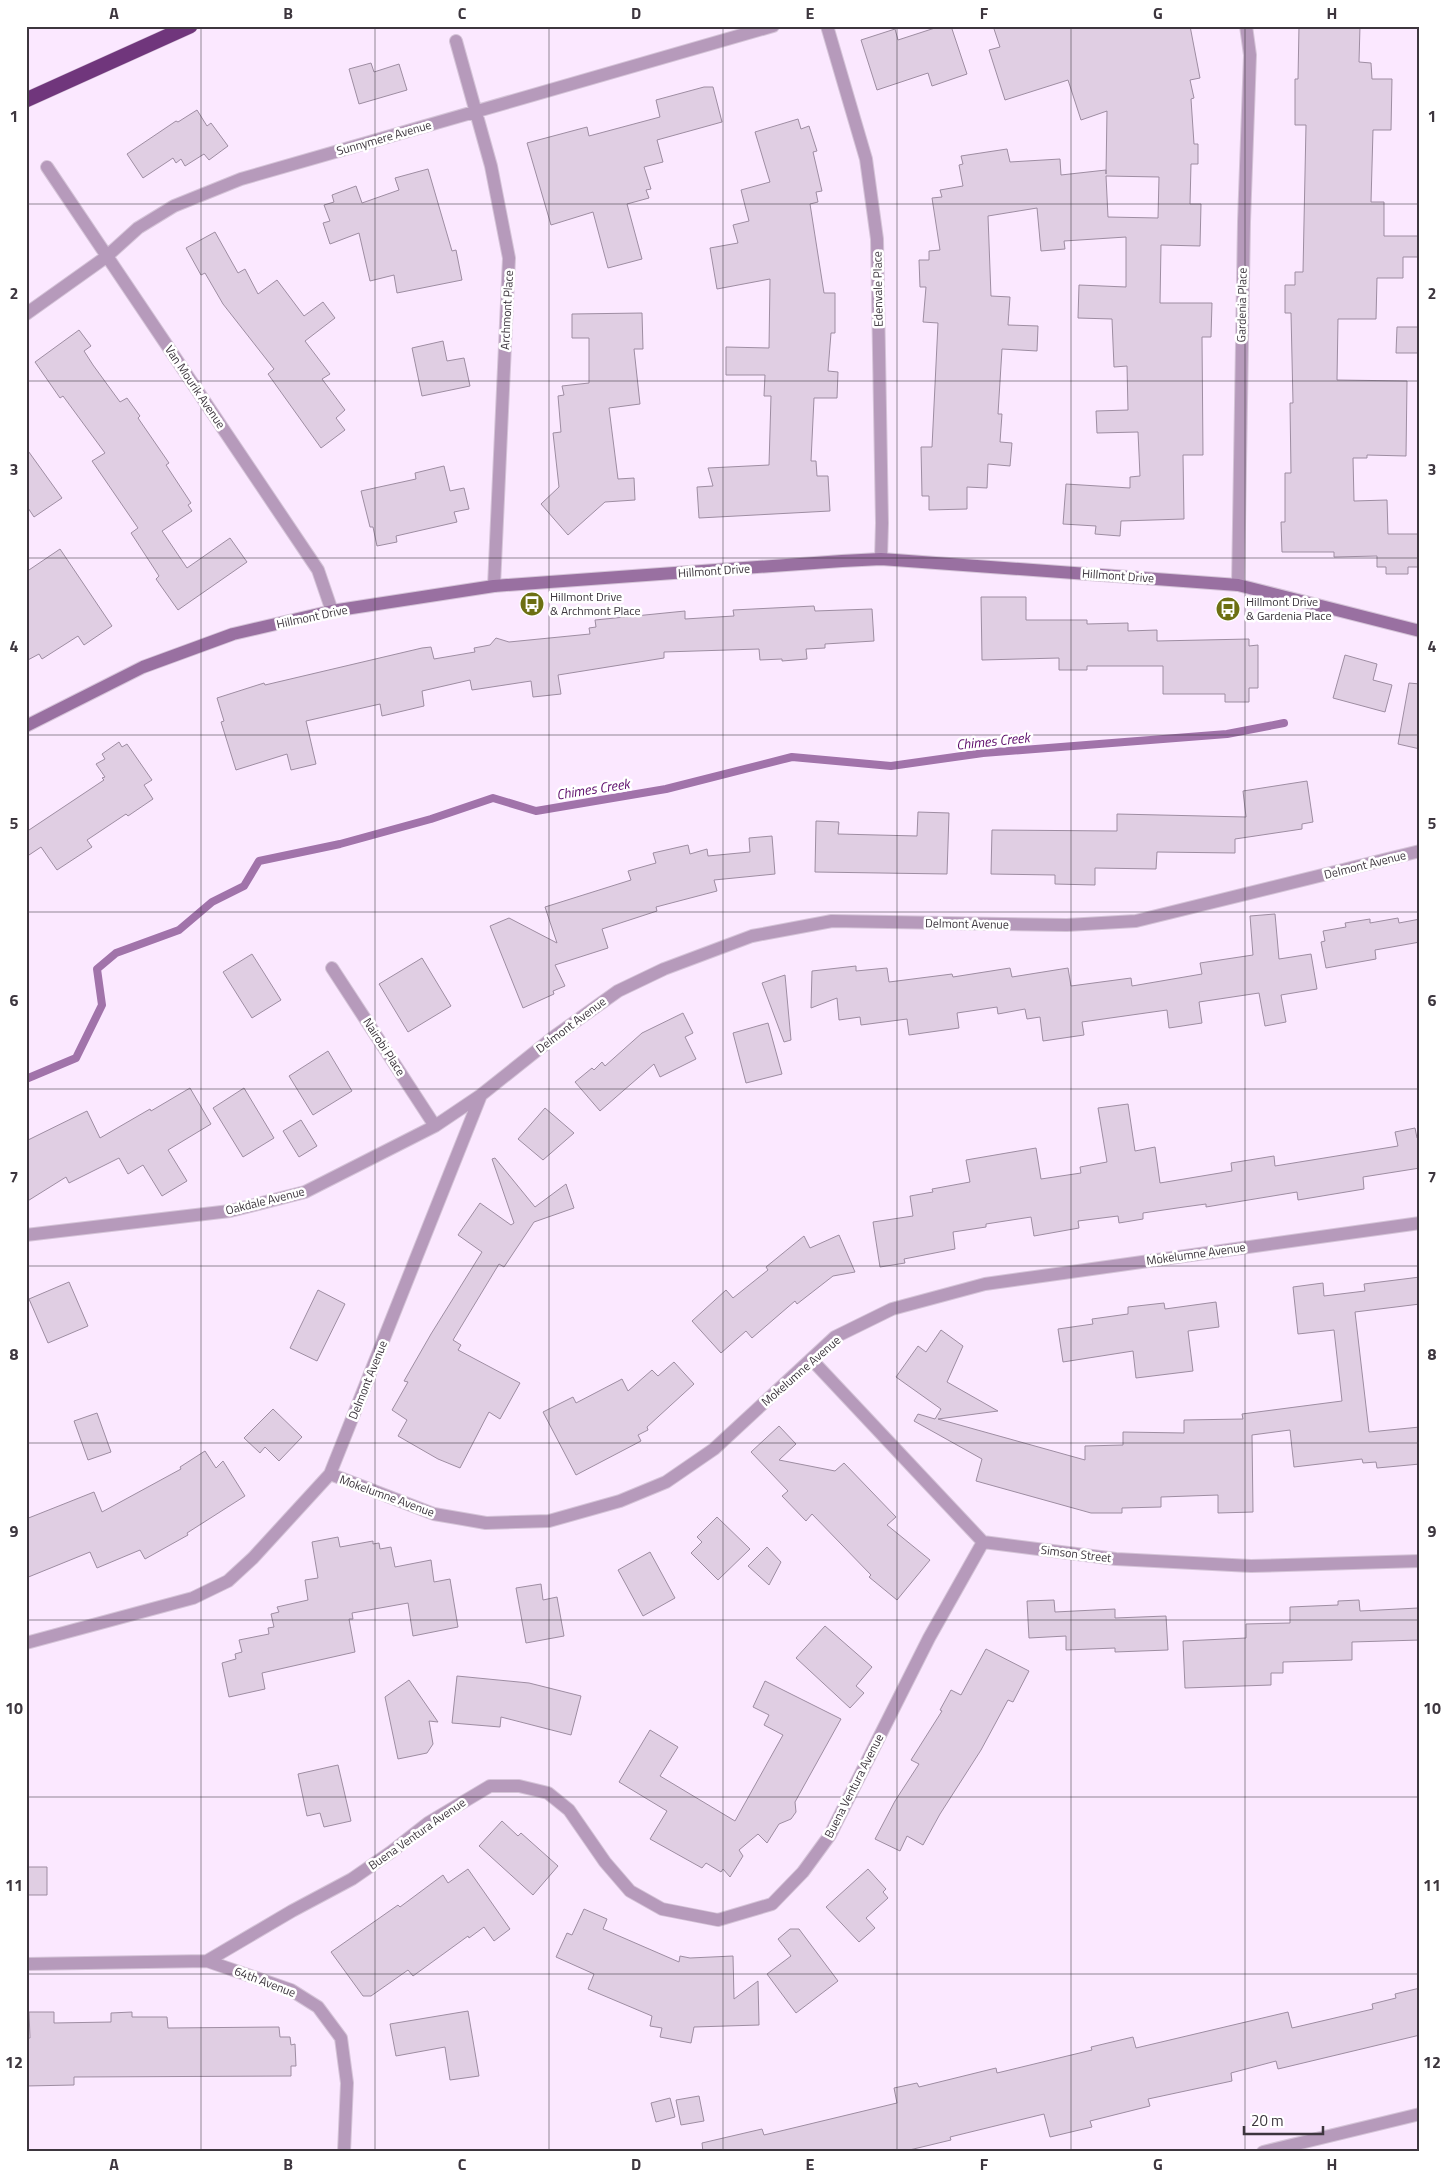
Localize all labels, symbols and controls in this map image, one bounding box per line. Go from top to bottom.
text: A [109,1,119,25]
text: B [283,1,293,25]
text: C [458,1,467,25]
text: D [631,1,641,25]
text: E [806,1,815,25]
text: F [980,1,989,25]
text: G [1153,1,1163,25]
text: H [1327,1,1337,25]
text: 1 [10,104,18,128]
text: 1 [1428,104,1436,128]
street label: Sunnymere Avenue [334,115,434,160]
street label: Edenvale Place [867,251,888,327]
street label: Gardenia Place [1231,268,1252,342]
street label: Archmont Place [495,270,518,350]
text: 2 [10,281,18,305]
text: 2 [1428,281,1436,305]
street label: Van Mourik Avenue [160,341,230,432]
text: 3 [10,457,18,481]
text: 3 [1428,457,1436,481]
street label: Hillmont Drive [677,559,751,582]
street label: Hillmont Drive [1081,564,1155,587]
place label: Hillmont Drive & Archmont Place [550,587,641,620]
bus stop icon: Hillmont Drive & Archmont Place [519,591,545,617]
place label: Hillmont Drive & Gardenia Place [1246,592,1332,625]
bus stop icon: Hillmont Drive & Gardenia Place [1215,596,1241,622]
street label: Hillmont Drive [275,600,349,633]
text: 4 [10,634,19,658]
text: 4 [1428,634,1437,658]
water label: Chimes Creek [955,726,1032,755]
water label: Chimes Creek [555,772,633,805]
text: 5 [10,811,19,835]
text: 5 [1428,811,1437,835]
street label: Delmont Avenue [1322,845,1408,884]
street label: Delmont Avenue [925,913,1009,934]
text: 6 [10,988,19,1012]
text: 6 [1428,988,1437,1012]
street label: Delmont Avenue [532,992,610,1057]
street label: Nairobi Place [359,1014,410,1080]
text: 7 [10,1165,18,1189]
text: 7 [1428,1165,1436,1189]
street label: Oakdale Avenue [223,1182,306,1220]
street label: Mokelumne Avenue [1145,1237,1247,1270]
street label: Mokelumne Avenue [757,1331,845,1411]
street label: Delmont Avenue [343,1337,392,1422]
text: 8 [10,1342,19,1366]
text: 8 [1428,1342,1437,1366]
street label: Mokelumne Avenue [337,1470,437,1522]
text: 9 [10,1519,19,1543]
text: 9 [1428,1519,1437,1543]
street label: Simson Street [1040,1540,1113,1567]
text: 10 [5,1696,23,1720]
text: 10 [1423,1696,1441,1720]
street label: Buena Ventura Avenue [819,1730,888,1841]
street label: Buena Ventura Avenue [364,1793,469,1874]
text: 11 [5,1873,23,1897]
text: 11 [1423,1873,1441,1897]
street label: 64th Avenue [232,1961,299,2002]
text: 12 [5,2050,23,2074]
text: 12 [1423,2050,1441,2074]
scale bar [1244,2103,1322,2135]
text: 20 m [1251,2109,1284,2132]
text: A [109,2152,119,2176]
text: B [283,2152,293,2176]
text: C [458,2152,467,2176]
text: D [631,2152,641,2176]
text: E [806,2152,815,2176]
text: F [980,2152,989,2176]
text: G [1153,2152,1163,2176]
text: H [1327,2152,1337,2176]

